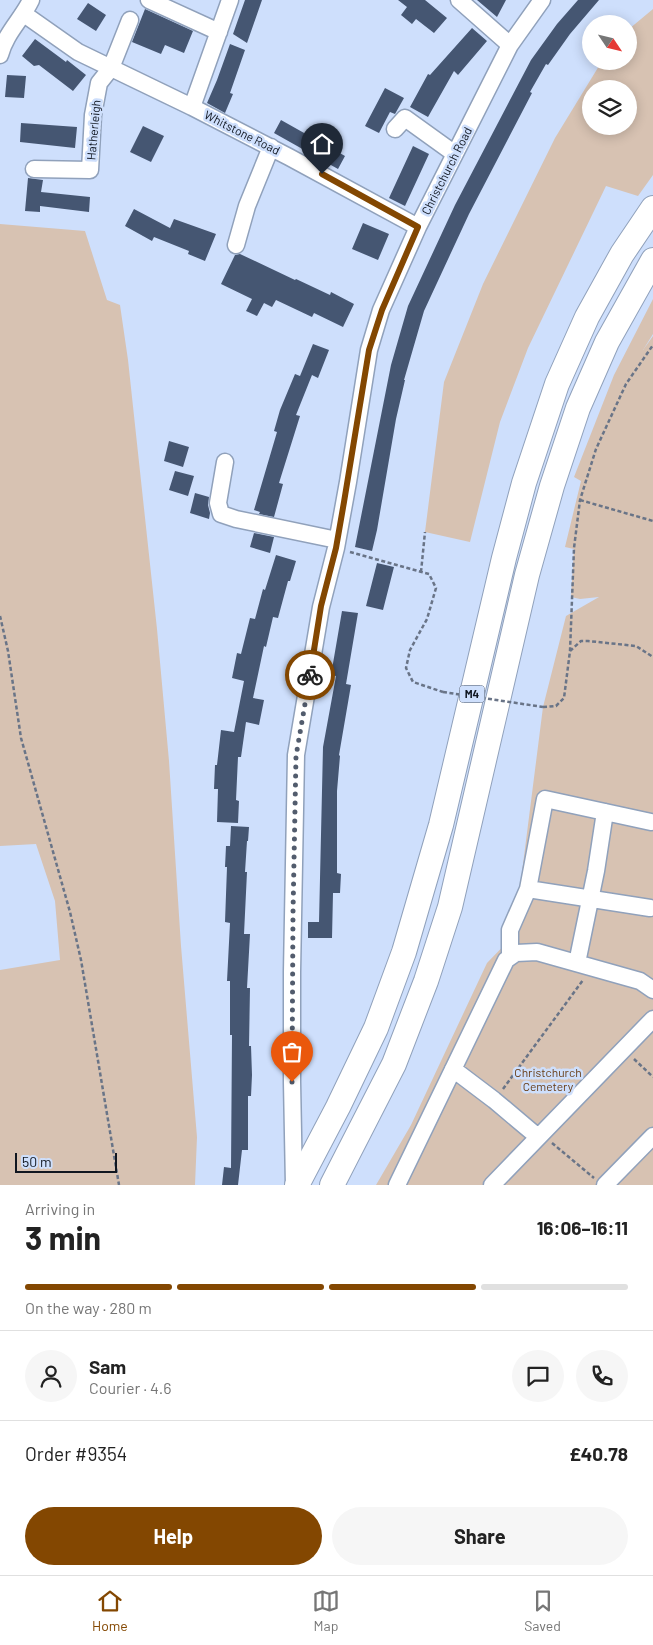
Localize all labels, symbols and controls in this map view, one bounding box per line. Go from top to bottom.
north arrow [582,15,638,70]
map controls [582,15,637,135]
button: layers [582,80,637,135]
street label: Hatherleigh [83,99,103,161]
street label: Whitstone Road [202,107,282,157]
pin [301,123,343,174]
street label: Christchurch Road [418,125,474,217]
icon: home [308,130,336,158]
courier [285,650,335,700]
icon: bike [296,661,324,689]
road number: M4 [460,686,484,702]
pin [271,1031,313,1082]
icon: bag [278,1038,306,1066]
park label: Christchurch Cemetery [514,1065,582,1093]
scale bar [15,1150,118,1173]
text: 50 m [22,1153,51,1170]
text: Arriving in [25,1199,95,1218]
text: 16:06–16:11 [537,1216,628,1239]
text: 3 min [25,1218,101,1256]
text: On the way · 280 m [25,1298,152,1317]
button: person [25,1350,77,1402]
button: chat [512,1350,564,1402]
button: phone [576,1350,628,1402]
text: Sam [89,1355,126,1378]
text: Courier · 4.6 [89,1378,172,1397]
text: Order #9354 [25,1442,127,1465]
text: £40.78 [569,1442,628,1465]
button: Help [25,1507,322,1565]
button: Share [332,1507,628,1565]
tab: Home [92,1587,128,1634]
tab: Map [312,1587,340,1634]
tab: Saved [524,1587,561,1634]

